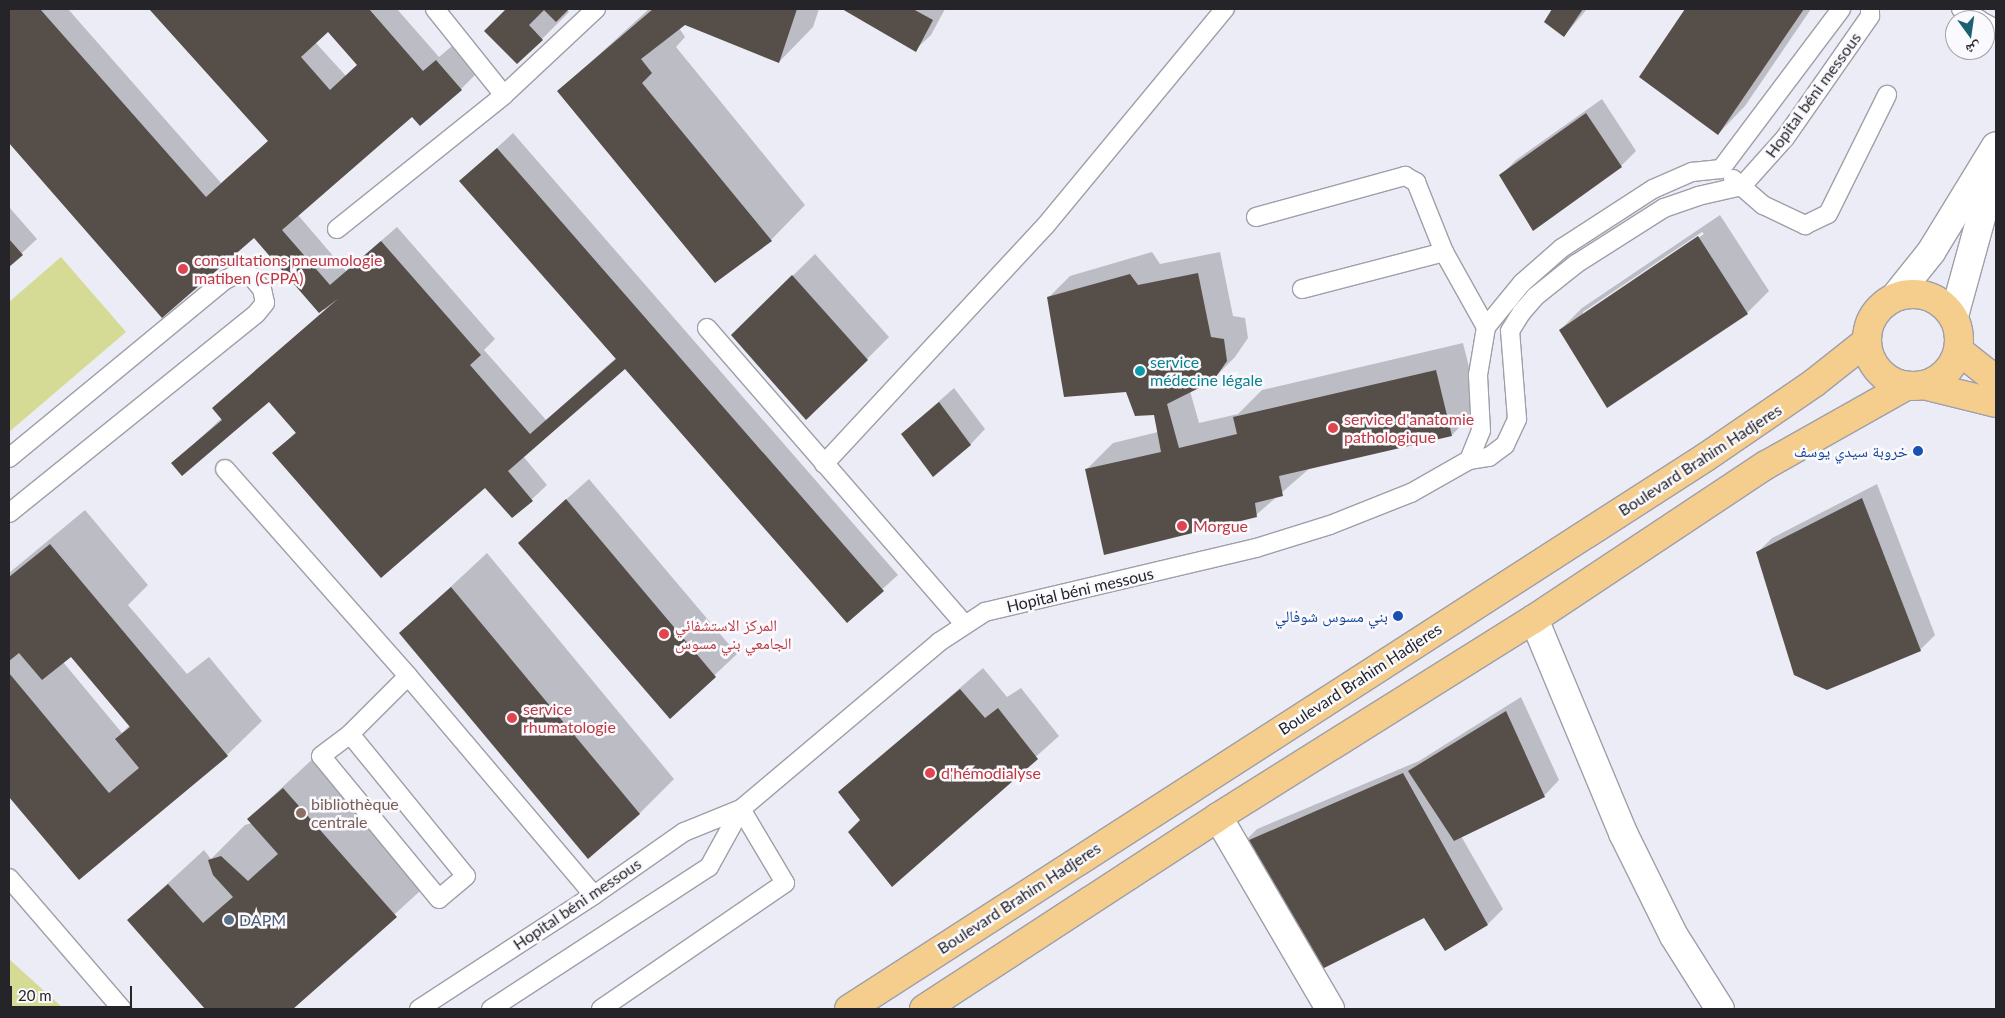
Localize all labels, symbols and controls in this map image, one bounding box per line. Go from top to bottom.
north arrow [1945,10,1995,60]
street label: Hopital béni messous [1761,29,1865,161]
text: ش [1964,39,1983,59]
place label: consultations pneumologie matiben (CPPA) [194,250,382,288]
marker: consultations pneumologie matiben (CPPA) [176,262,190,276]
place label: service médecine légale [1150,352,1263,390]
marker: service médecine légale [1134,365,1146,377]
street label: Boulevard Brahim Hadjeres [1615,400,1785,520]
place label: service d'anatomie pathologique [1344,409,1474,447]
marker: service d'anatomie pathologique [1326,421,1340,435]
place label: خروبة سيدي يوسف [1794,441,1908,461]
marker: خروبة سيدي يوسف [1912,445,1924,457]
place label: Morgue [1193,516,1248,536]
marker: Morgue [1175,519,1189,533]
street label: Hopital béni messous [1005,564,1155,616]
place label: بني مسوس شوفالي [1275,606,1388,626]
marker: بني مسوس شوفالي [1392,610,1404,622]
place label: المركز الاستشفائي الجامعي بني مسوس [675,615,792,653]
street label: Boulevard Brahim Hadjeres [1275,619,1445,739]
marker: المركز الاستشفائي الجامعي بني مسوس [657,627,671,641]
place label: service rhumatologie [523,699,616,737]
marker: service rhumatologie [505,711,519,725]
place label: d'hémodialyse [941,763,1041,783]
marker: d'hémodialyse [923,766,937,780]
place label: bibliothèque centrale [311,794,399,832]
marker: bibliothèque centrale [295,807,307,819]
street label: Boulevard Brahim Hadjeres [934,838,1104,958]
street label: Hopital béni messous [509,854,645,954]
place label: DAPM [239,910,286,930]
marker: DAPM [223,914,235,926]
scale bar [12,976,135,1008]
text: 20 m [18,986,52,1004]

